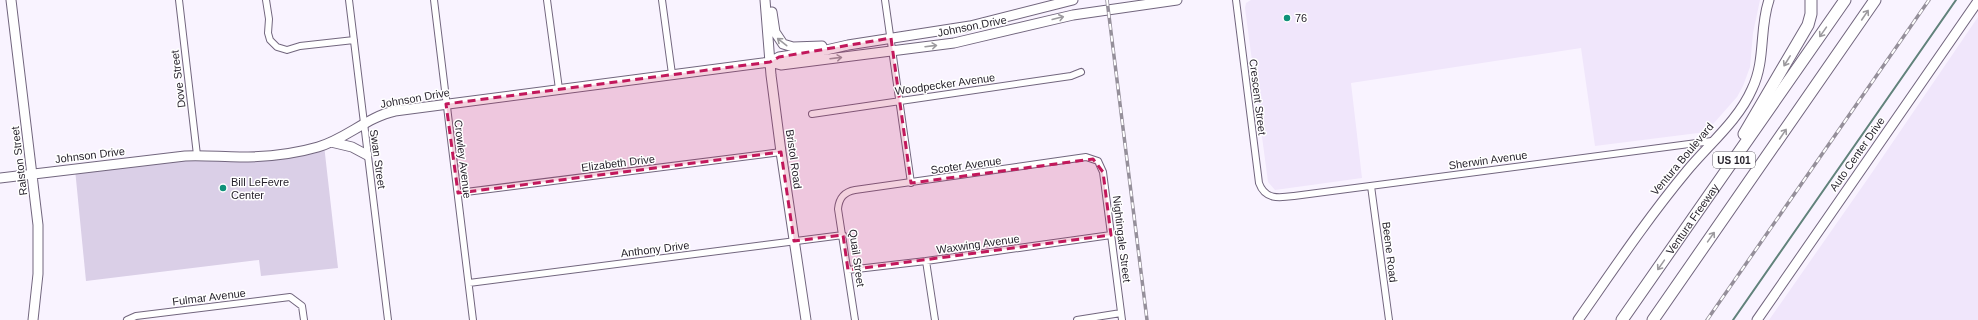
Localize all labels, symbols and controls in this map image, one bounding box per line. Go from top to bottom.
one-way arrow [1861,9,1869,20]
place label: 76 [1295,12,1307,24]
street label: Johnson Drive [936,13,1008,39]
marker: 76 [1282,13,1292,23]
one-way arrow [1051,14,1064,22]
one-way arrow [1819,26,1827,37]
one-way arrow [777,38,788,46]
one-way arrow [924,42,937,50]
street label: Dove Street [169,49,187,109]
one-way arrow [829,54,842,62]
one-way arrow [1782,55,1790,67]
street label: Crescent Street [1247,58,1269,136]
street label: Woodpecker Avenue [894,71,996,97]
street label: Johnson Drive [379,86,451,110]
street label: Auto Center Drive [1827,115,1887,193]
street label: Crowley Avenue [452,119,474,199]
street label: Ventura Boulevard [1648,120,1716,198]
street label: Ralston Street [9,126,29,196]
street label: Swan Street [368,128,388,190]
street label: Bristol Road [784,128,804,190]
one-way arrow [1779,128,1787,139]
street label: Johnson Drive [54,145,126,165]
street label: Sherwin Avenue [1448,149,1528,171]
road number: US 101 [1713,152,1755,168]
street label: Elizabeth Drive [581,153,655,173]
street label: Scoter Avenue [930,154,1002,176]
place label: Bill LeFevre Center [231,176,289,201]
street label: Ventura Freeway [1664,181,1721,257]
marker: Bill LeFevre Center [218,183,228,193]
street label: Nightingale Street [1111,195,1133,283]
street label: Beene Road [1380,221,1400,283]
street label: Quail Street [847,228,867,288]
street label: Waxwing Avenue [936,232,1020,256]
one-way arrow [1707,232,1715,243]
street label: Anthony Drive [620,239,690,259]
one-way arrow [1656,259,1665,270]
street label: Fulmar Avenue [172,287,246,307]

